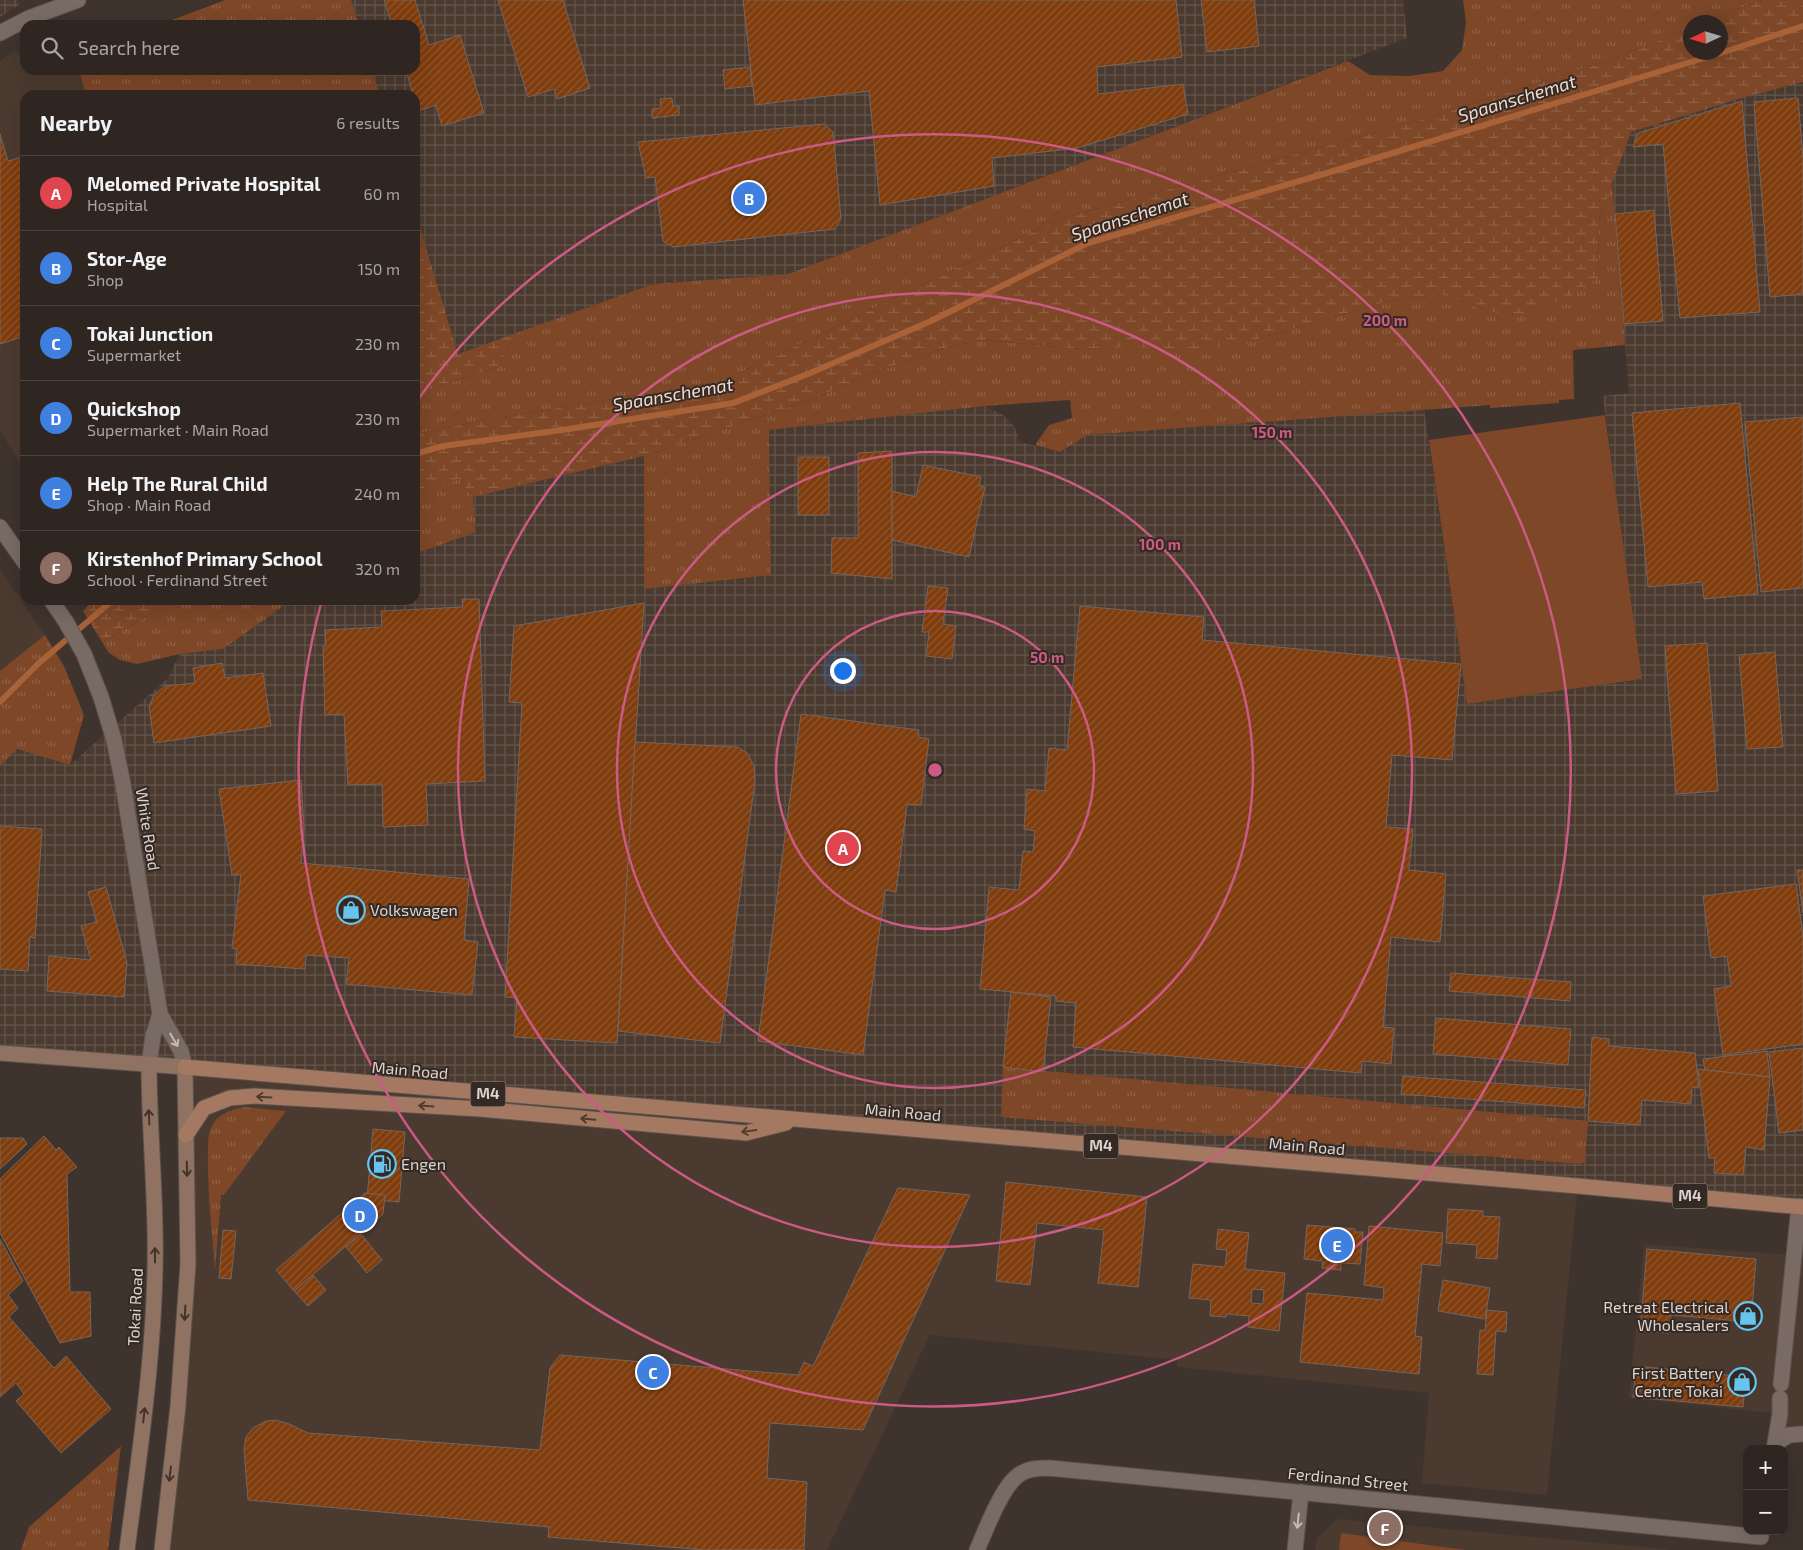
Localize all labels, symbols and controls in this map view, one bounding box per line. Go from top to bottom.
north arrow [1683,15,1728,60]
search box [20,20,420,75]
icon: search [38,34,66,62]
text: Search here [78,36,180,59]
water label: Spaanschemat [1455,70,1579,126]
text: Nearby [40,110,112,135]
text: 6 results [336,113,400,132]
text: Melomed Private Hospital [87,172,321,195]
pin: B [733,179,765,217]
text: A [51,184,61,203]
text: 60 m [364,184,400,203]
water label: Spaanschemat [1068,187,1191,245]
text: Hospital [87,195,148,214]
text: Stor-Age [87,247,167,270]
text: B [51,259,61,278]
text: 150 m [358,259,400,278]
text: Shop [87,270,124,289]
text: 200 m [1363,311,1407,329]
text: Tokai Junction [87,322,213,345]
text: C [51,334,61,353]
text: 230 m [355,334,400,353]
text: Supermarket [87,345,181,364]
water label: Spaanschemat [611,373,735,415]
text: Quickshop [87,397,181,420]
text: D [51,409,61,428]
text: 230 m [355,409,400,428]
text: Supermarket · Main Road [87,420,269,439]
text: 150 m [1252,423,1292,441]
text: Help The Rural Child [87,472,268,495]
text: E [51,484,61,503]
text: 240 m [354,484,400,503]
text: Shop · Main Road [87,495,211,514]
text: 100 m [1139,535,1181,553]
text: Kirstenhof Primary School [87,547,323,570]
text: F [52,559,60,578]
text: 320 m [355,559,400,578]
text: School · Ferdinand Street [87,570,267,589]
text: 50 m [1030,648,1064,666]
your location [830,658,856,684]
centre of rings [926,761,944,779]
street label: White Road [133,786,164,872]
pin: A [827,829,859,867]
shop icon: Volkswagen [336,895,366,925]
place label: Volkswagen [370,900,458,919]
one-way arrow [170,1032,180,1046]
street label: Main Road [371,1057,449,1082]
road number: M4 [470,1082,506,1106]
one-way arrow [256,1092,272,1101]
street label: Main Road [864,1099,942,1124]
one-way arrow [418,1101,434,1110]
one-way arrow [145,1109,154,1125]
one-way arrow [580,1114,596,1124]
one-way arrow [742,1126,758,1136]
street label: Main Road [1268,1133,1346,1158]
road number: M4 [1084,1134,1118,1158]
fuel station icon: Engen [367,1149,397,1179]
place label: Engen [401,1154,446,1173]
one-way arrow [182,1160,192,1176]
road number: M4 [1672,1184,1708,1208]
pin: D [344,1196,376,1234]
pin: E [1321,1226,1353,1264]
one-way arrow [150,1247,160,1263]
street label: Tokai Road [123,1268,146,1346]
place label: Retreat Electrical Wholesalers [1603,1297,1729,1334]
shop icon: Retreat Electrical Wholesalers [1733,1301,1763,1331]
one-way arrow [181,1304,190,1320]
pin: C [637,1353,669,1391]
place label: First Battery Centre Tokai [1632,1363,1724,1400]
shop icon: First Battery Centre Tokai [1727,1367,1757,1397]
one-way arrow [139,1407,149,1423]
map controls [1743,1445,1788,1535]
button: + [1743,1445,1788,1490]
street label: Ferdinand Street [1287,1463,1409,1494]
one-way arrow [165,1466,175,1482]
button: − [1743,1490,1788,1535]
pin: F [1369,1509,1401,1547]
one-way arrow [1293,1513,1303,1529]

